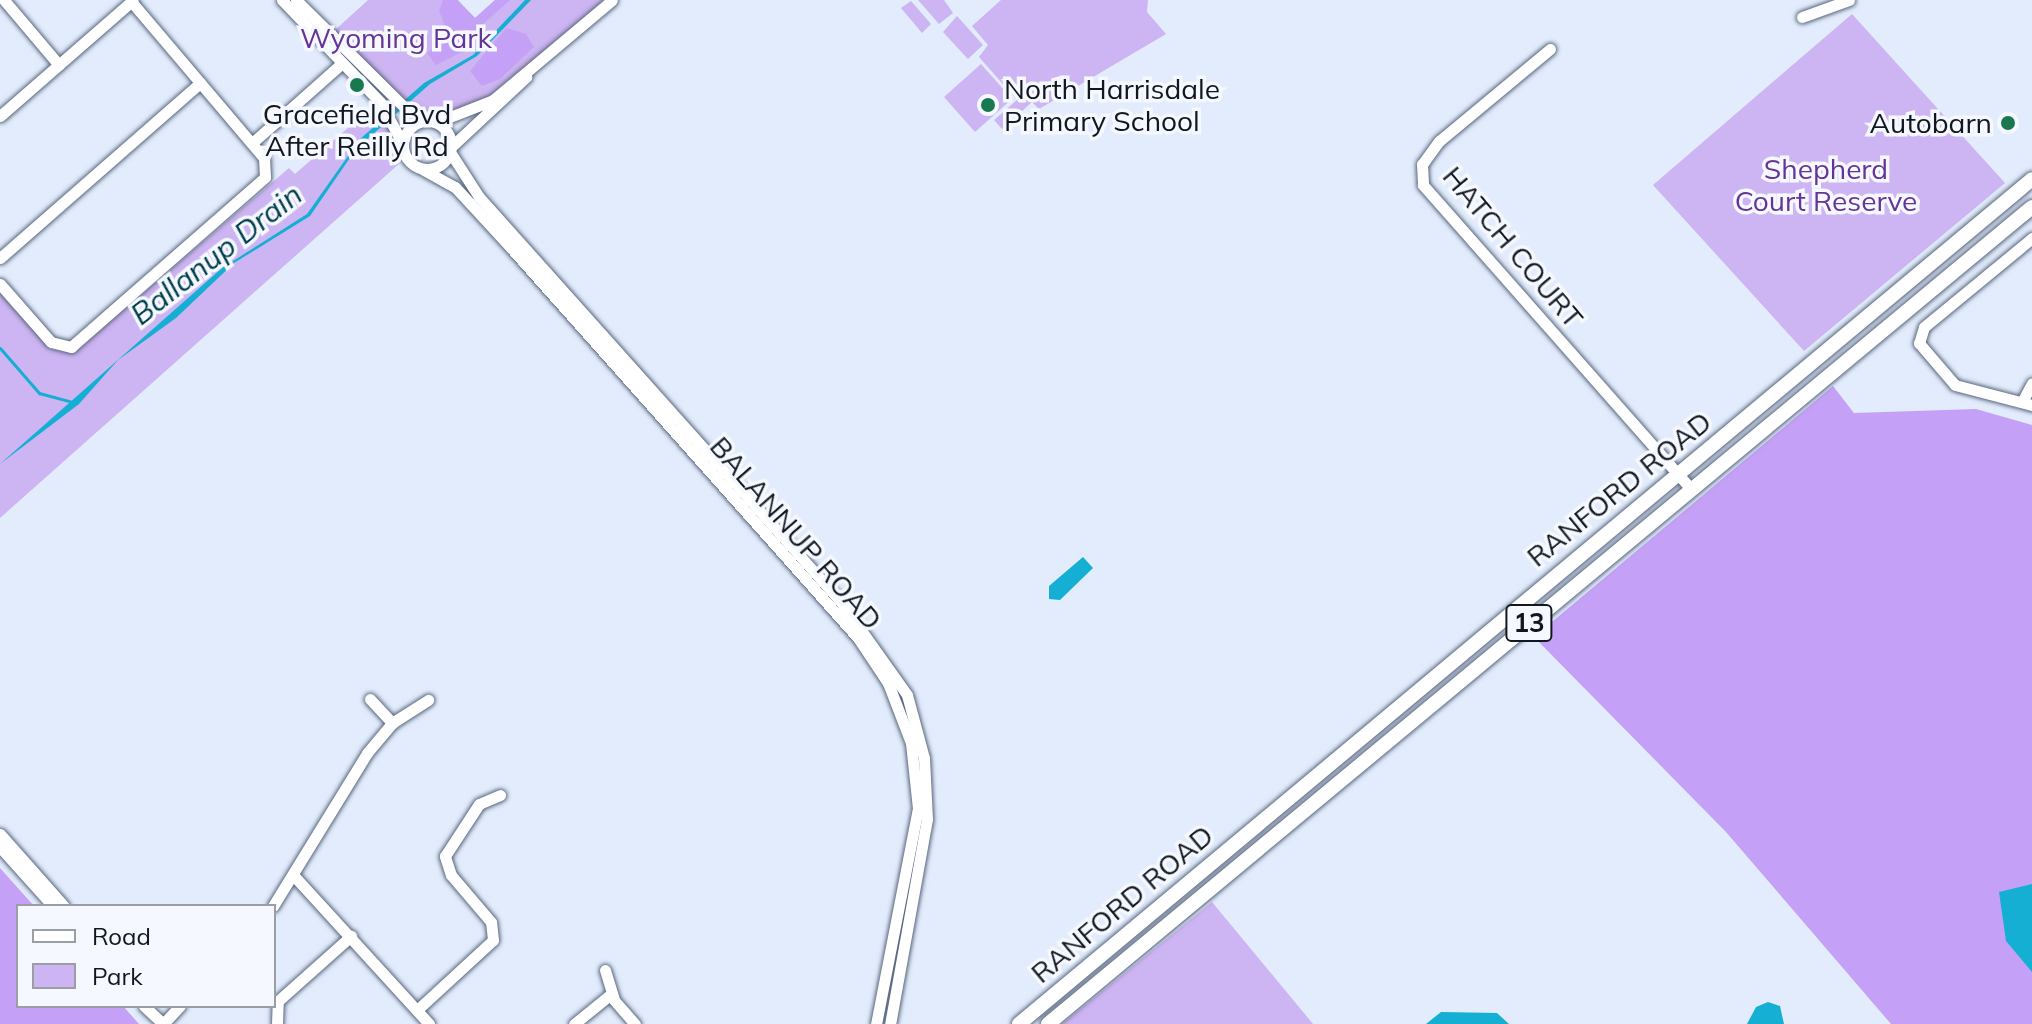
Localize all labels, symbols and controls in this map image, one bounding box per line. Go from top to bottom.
park label: Wyoming Park [300,21,492,55]
place label: North Harrisdale Primary School [1004,72,1220,138]
marker: Gracefield Bvd After Reilly Rd [348,76,366,94]
marker: North Harrisdale Primary School [979,96,997,114]
place label: Gracefield Bvd After Reilly Rd [263,97,451,163]
place label: Autobarn [1869,106,1992,140]
marker: Autobarn [1999,114,2017,132]
park label: Shepherd Court Reserve [1735,152,1917,218]
street label: HATCH COURT [1436,160,1590,334]
water label: Ballanup Drain [123,176,309,332]
street label: RANFORD ROAD [1520,405,1718,573]
street label: BALANNUP ROAD [703,430,889,636]
road number: 13 [1505,601,1553,645]
street label: RANFORD ROAD [1024,818,1220,990]
legend [16,904,276,1008]
text: Road [92,921,151,951]
text: Park [92,961,143,991]

